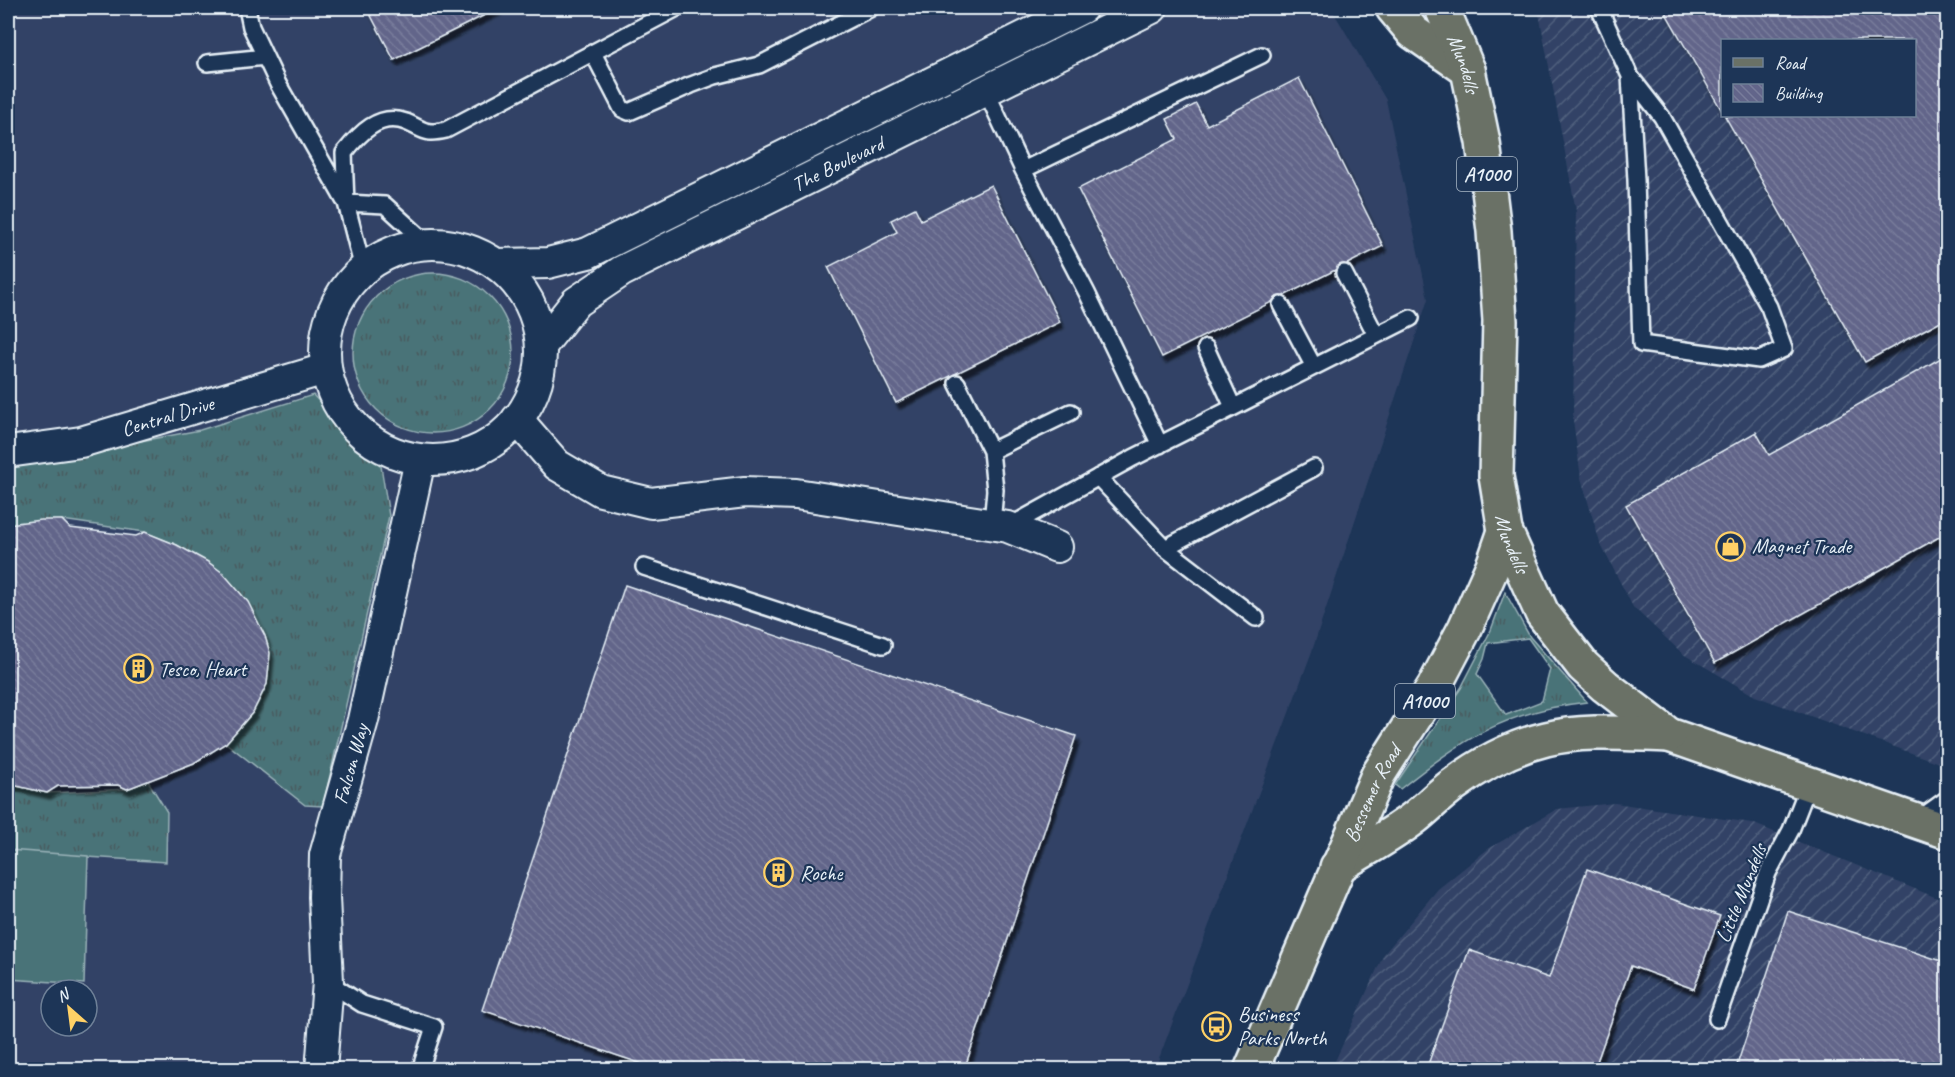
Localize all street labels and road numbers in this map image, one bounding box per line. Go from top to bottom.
street label: Mundells [1441,30,1486,97]
street label: The Boulevard [787,129,891,198]
road number: A1000 [1457,157,1517,191]
street label: Central Drive [118,389,219,442]
street label: Mundells [1490,513,1536,579]
road number: A1000 [1395,684,1455,718]
street label: Falcon Way [327,719,375,807]
street label: Bessemer Road [1338,737,1409,846]
street label: Little Mundells [1709,838,1773,946]

